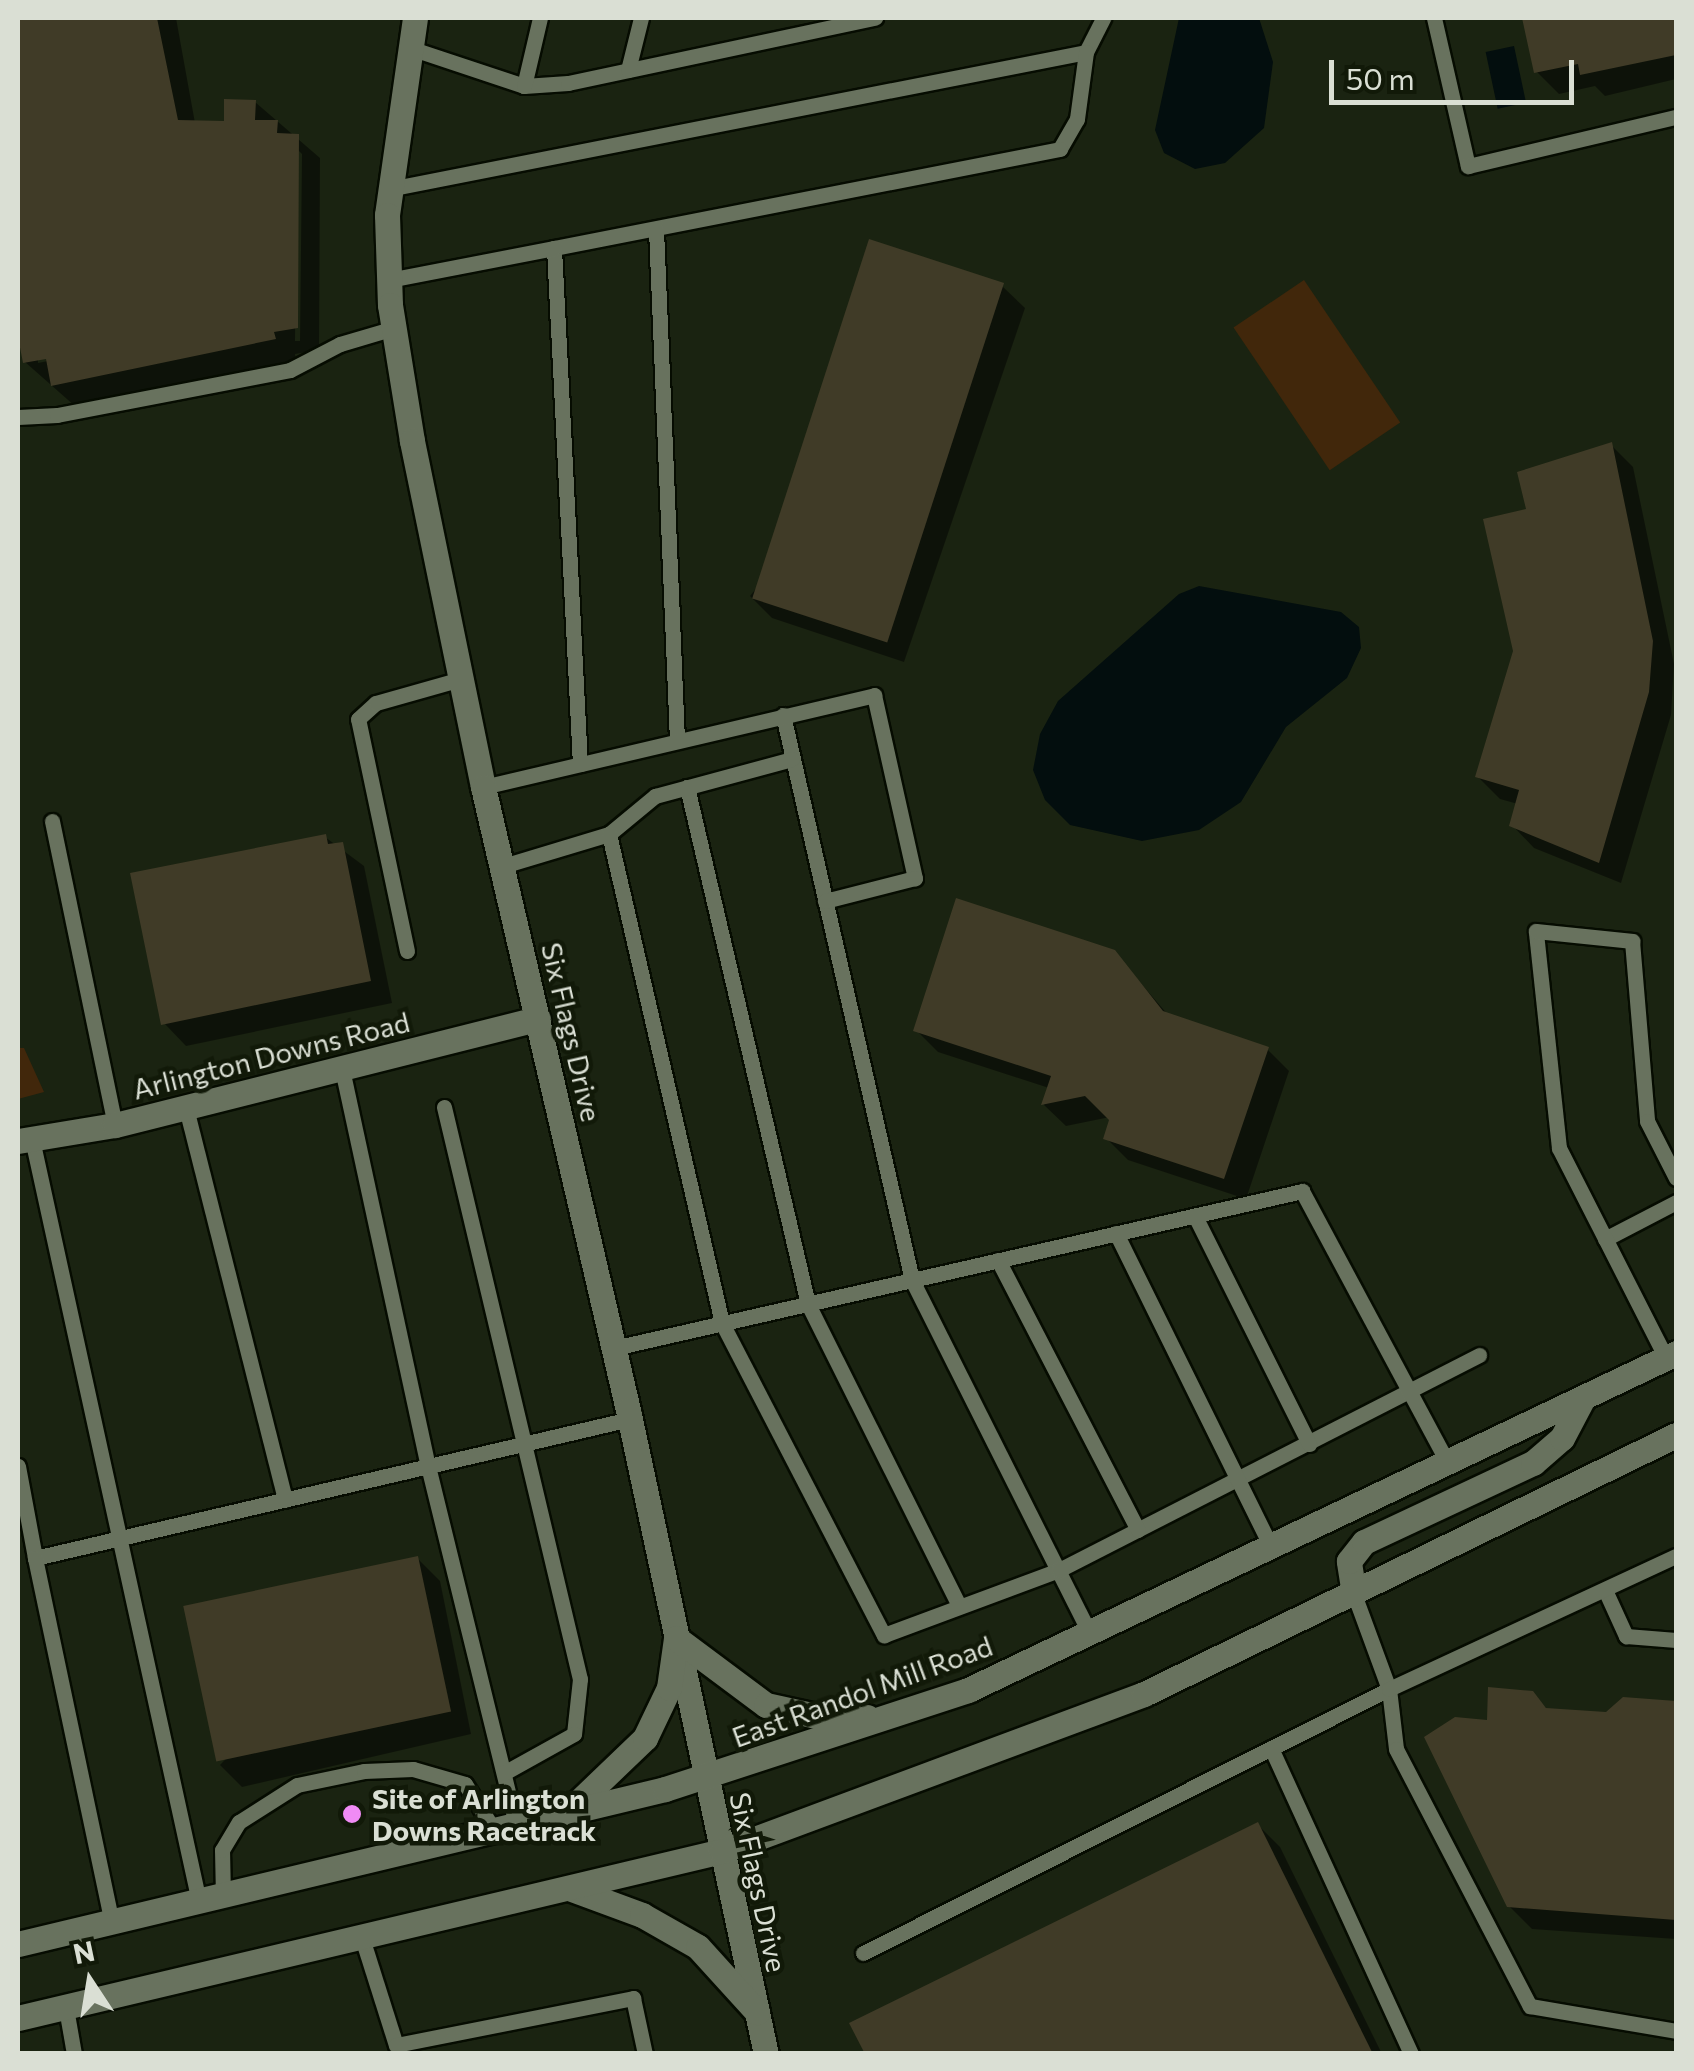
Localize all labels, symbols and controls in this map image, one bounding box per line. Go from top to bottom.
scale bar [1334,40,1579,102]
text: 50 m [1346,59,1415,96]
street label: Six Flags Drive [535,939,609,1125]
street label: Arlington Downs Road [129,1004,413,1106]
street label: East Randol Mill Road [727,1628,997,1754]
place label: Site of Arlington Downs Racetrack [372,1781,596,1847]
street label: Six Flags Drive [724,1789,794,1975]
marker: Site of Arlington Downs Racetrack [341,1803,363,1825]
north arrow [40,1931,140,2031]
text: N [70,1933,98,1970]

